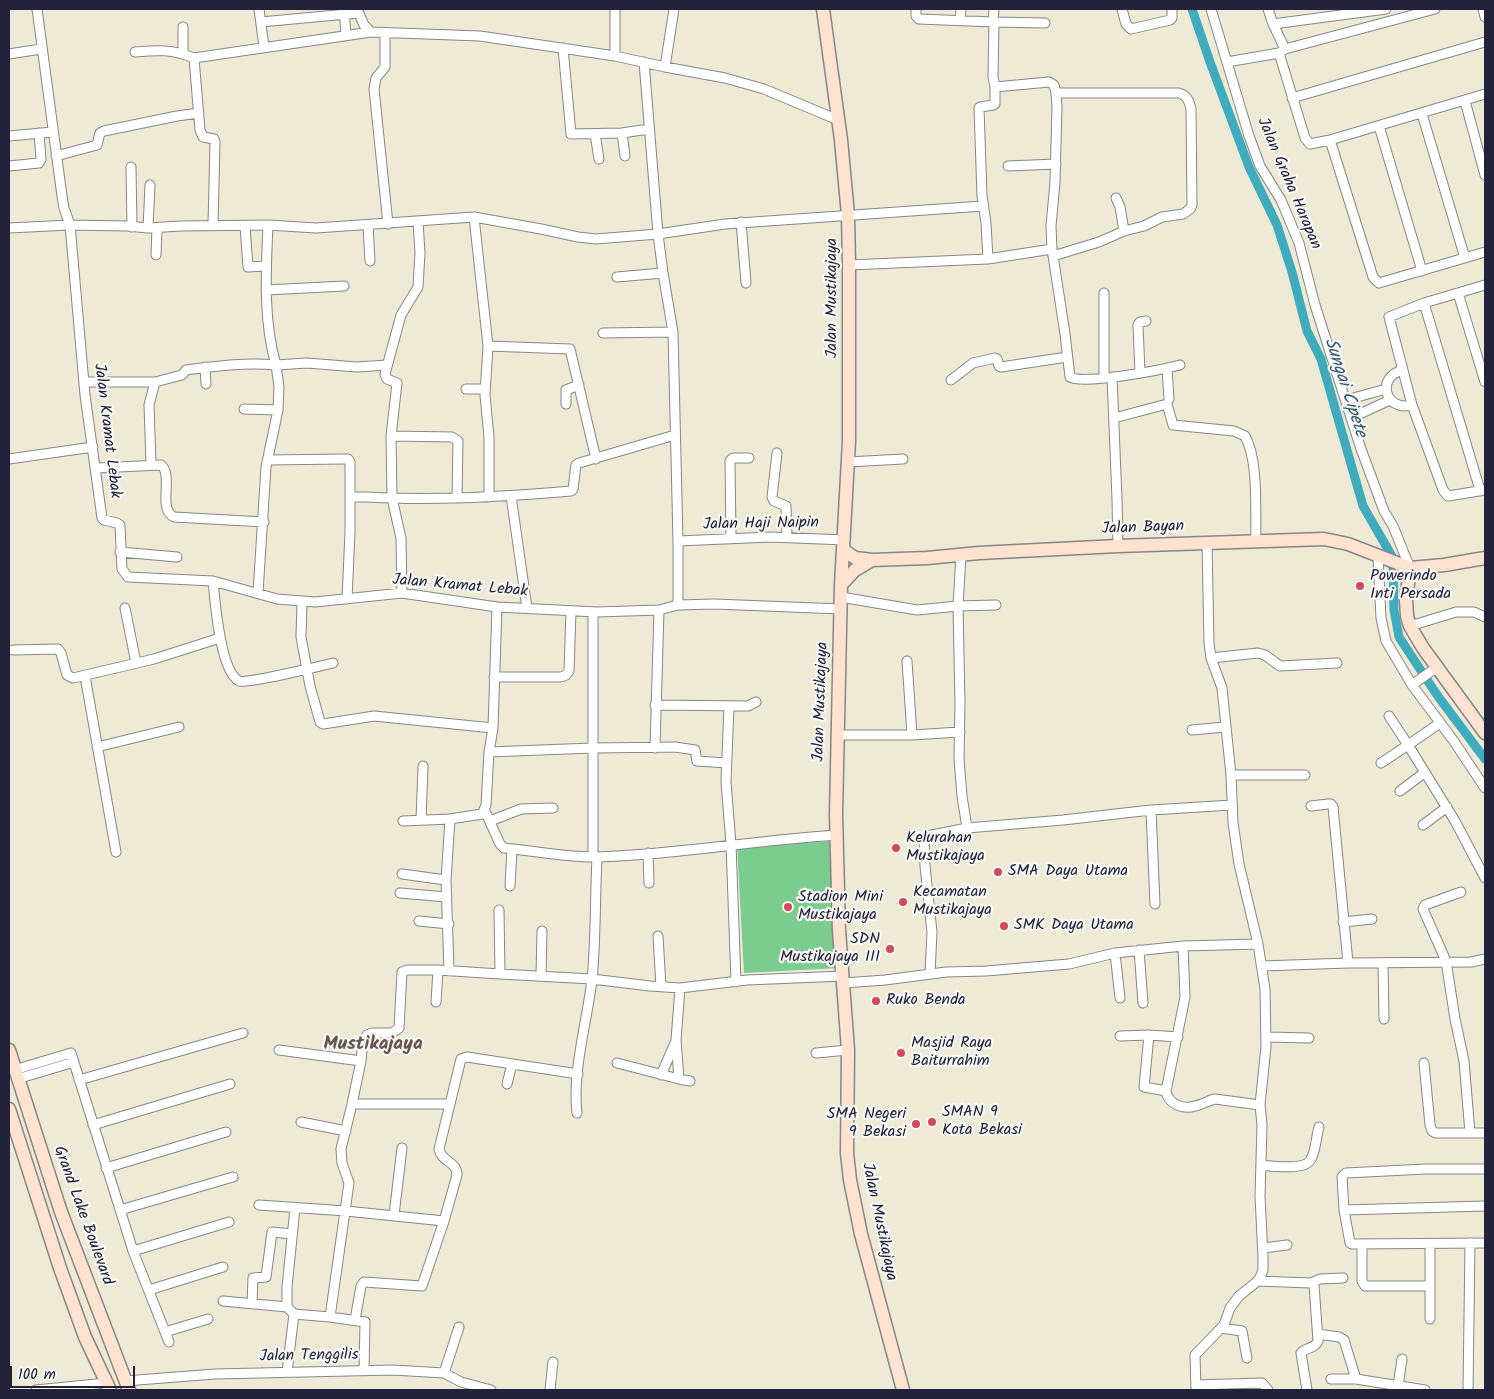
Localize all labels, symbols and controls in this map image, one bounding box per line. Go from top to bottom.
street label: Jalan Graha Harapan [1252,115,1324,253]
street label: Jalan Mustikajaya [823,238,843,358]
water label: Sungai Cipete [1318,336,1370,440]
street label: Jalan Kramat Lebak [88,362,124,500]
street label: Jalan Haji Naipin [703,514,819,536]
street label: Jalan Bayan [1101,518,1185,540]
place label: Powerindo Inti Persada [1370,567,1451,605]
street label: Jalan Kramat Lebak [392,572,528,602]
marker: Powerindo Inti Persada [1354,580,1366,592]
street label: Jalan Mustikajaya [810,642,834,762]
place label: Kelurahan Mustikajaya [906,829,985,867]
marker: Kelurahan Mustikajaya [890,842,902,854]
place label: SMA Daya Utama [1008,862,1128,882]
marker: SMA Daya Utama [992,866,1004,878]
place label: Kecamatan Mustikajaya [913,883,992,921]
place label: Stadion Mini Mustikajaya [798,888,883,926]
marker: Kecamatan Mustikajaya [897,896,909,908]
marker: Stadion Mini Mustikajaya [782,901,794,913]
place label: SMK Daya Utama [1014,916,1134,936]
marker: SMK Daya Utama [998,920,1010,932]
place label: SDN Mustikajaya III [780,930,880,968]
marker: SDN Mustikajaya III [884,943,896,955]
place label: Ruko Benda [886,991,966,1011]
marker: Ruko Benda [870,995,882,1007]
place label: Masjid Raya Baiturrahim [911,1034,992,1072]
district label: Mustikajaya [323,1035,423,1057]
marker: Masjid Raya Baiturrahim [895,1047,907,1059]
place label: SMAN 9 Kota Bekasi [942,1103,1022,1141]
place label: SMA Negeri 9 Bekasi [827,1105,906,1143]
marker: SMAN 9 Kota Bekasi [926,1116,938,1128]
marker: SMA Negeri 9 Bekasi [910,1118,922,1130]
street label: Grand Lake Boulevard [48,1144,116,1288]
street label: Jalan Mustikajaya [856,1161,900,1283]
street label: Jalan Tenggilis [259,1347,359,1367]
scale bar [12,1356,138,1388]
text: 100 m [18,1363,56,1387]

